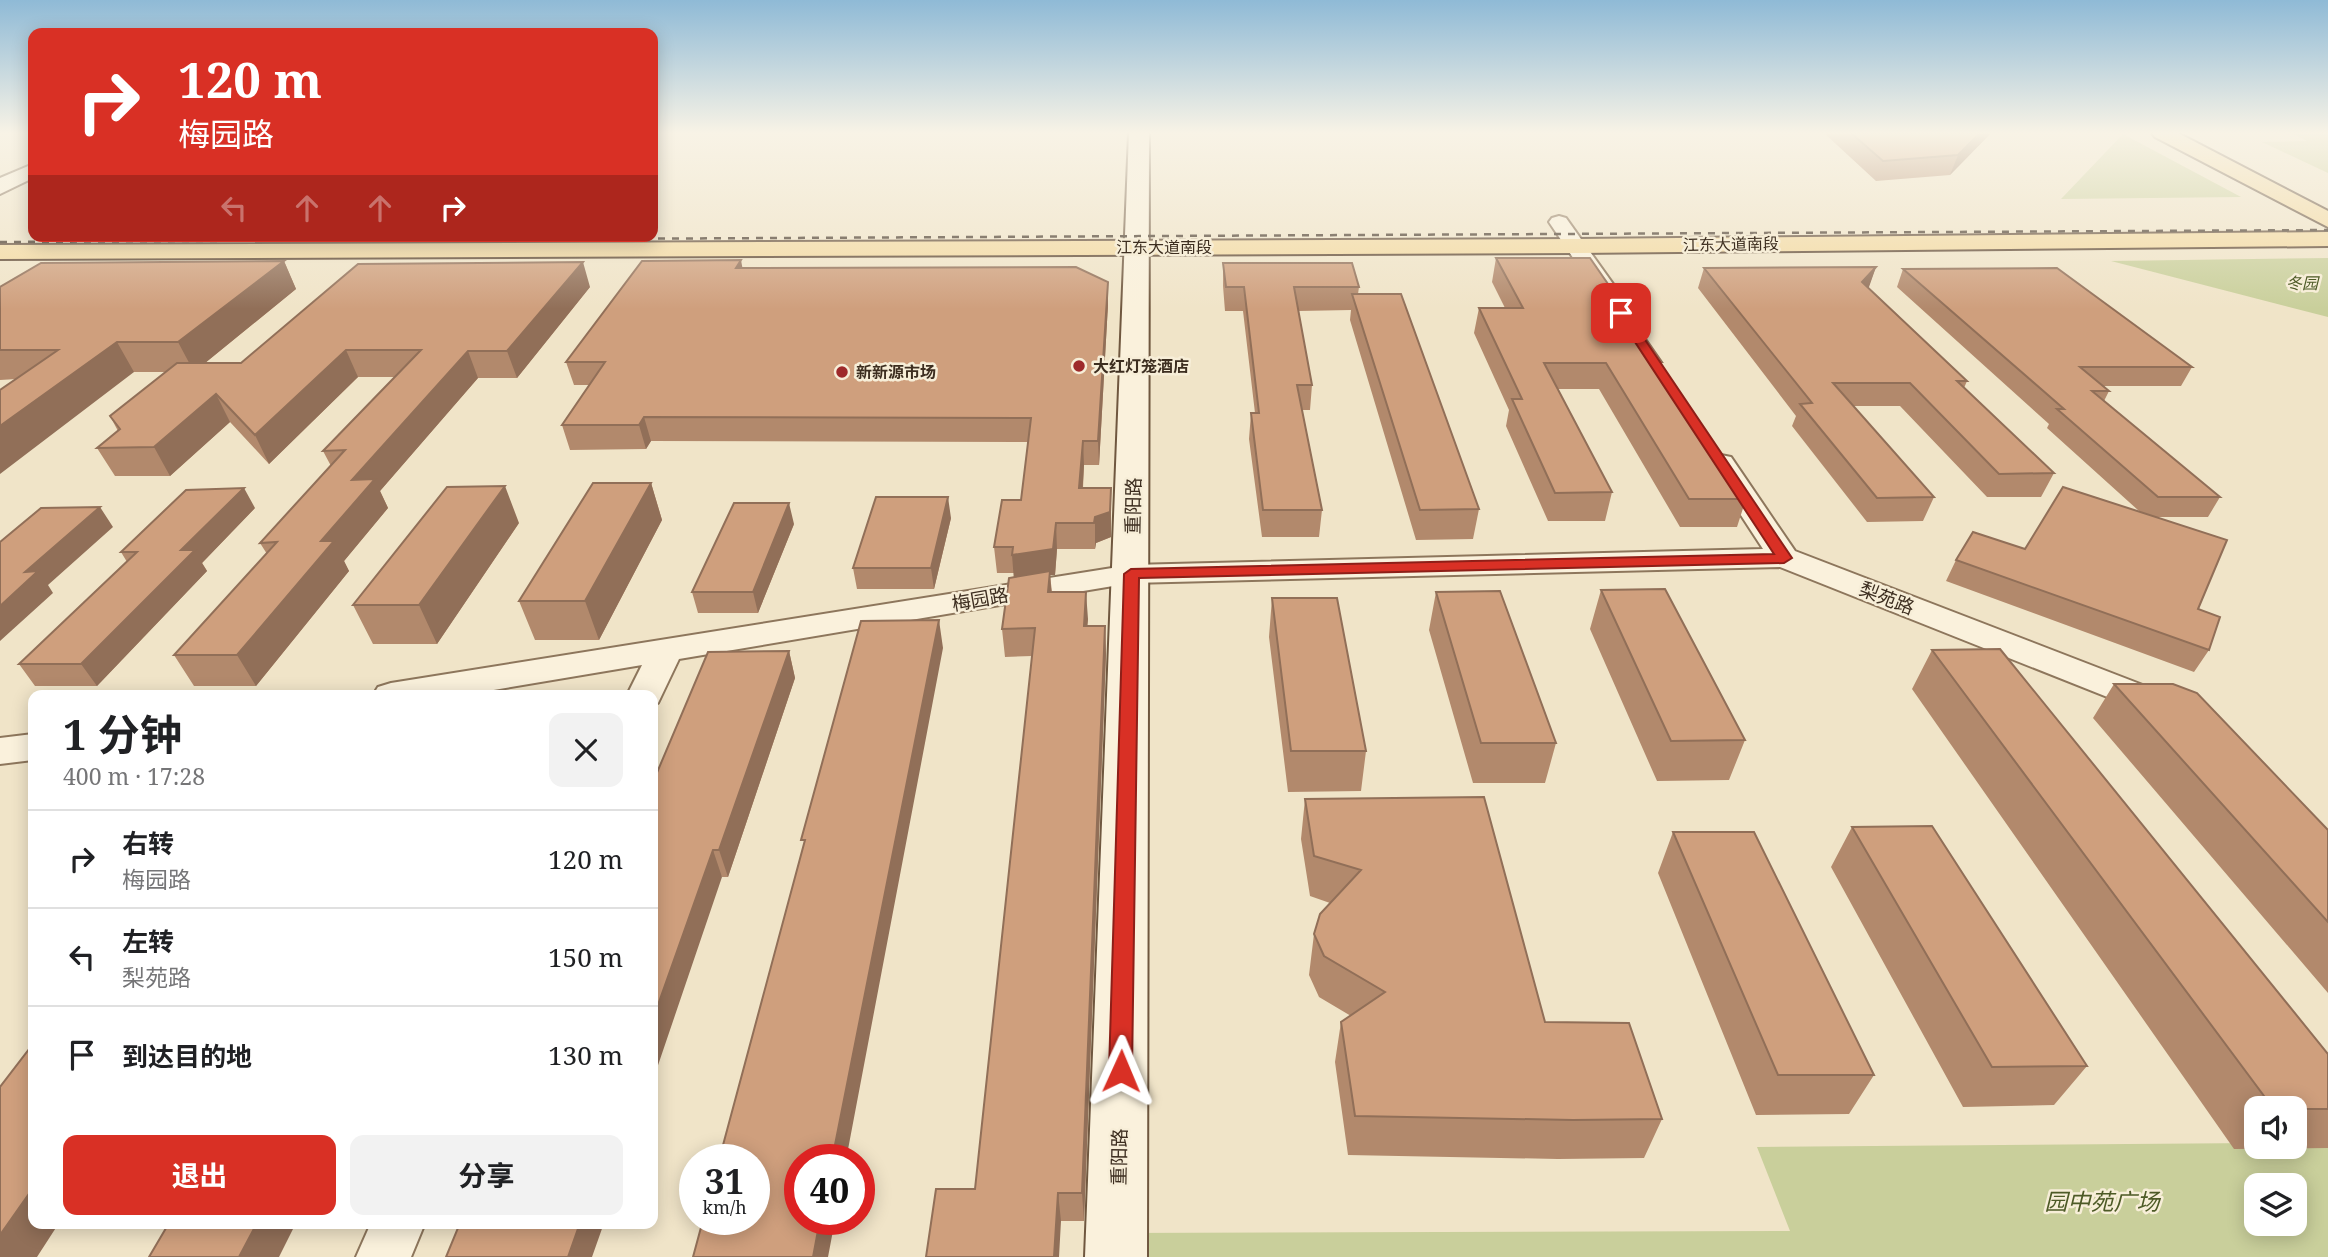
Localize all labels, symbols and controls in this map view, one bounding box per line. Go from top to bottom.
text: 120 m [178,46,322,112]
icon: right [63,56,154,147]
text: 梅园路 [178,112,274,155]
icon: left [215,189,253,227]
icon: ahead [288,189,326,227]
icon: ahead [361,189,399,227]
icon: right [434,189,472,227]
street label: 江东大道南段 [1683,232,1779,256]
street label: 江东大道南段 [1116,236,1212,258]
park label: 冬园 [2286,272,2320,294]
pin [1591,283,1651,343]
icon: arrive [1602,294,1640,332]
place label: 大红灯笼酒店 [1093,355,1189,377]
marker: 大红灯笼酒店 [1071,358,1087,374]
place label: 新新源市场 [856,361,936,383]
marker: 新新源市场 [834,364,850,380]
street label: 重阳路 [1120,477,1146,535]
street label: 梨苑路 [1856,576,1918,620]
street label: 梅园路 [950,581,1010,617]
text: 1 分钟 [63,705,182,762]
button: close [549,713,623,787]
text: 400 m · 17:28 [63,760,205,792]
text: 右转 [122,825,174,861]
icon: right [63,840,101,878]
text: 120 m [548,841,623,877]
text: 梅园路 [122,863,191,895]
text: 左转 [122,923,174,959]
icon: left [63,938,101,976]
text: 150 m [548,939,623,975]
text: 梨苑路 [122,961,191,993]
position arrow [1084,1034,1158,1108]
icon: arrive [63,1036,101,1074]
text: 130 m [548,1037,623,1073]
text: 到达目的地 [122,1038,252,1074]
map controls [2244,1096,2307,1236]
button: sound [2244,1096,2307,1159]
street label: 重阳路 [1106,1128,1132,1186]
button: 退出 [63,1135,336,1215]
button: 分享 [350,1135,623,1215]
speed limit sign: 40 [784,1144,875,1235]
text: 31 [705,1157,744,1204]
button: layers [2244,1173,2307,1236]
park label: 园中苑广场 [2045,1185,2162,1217]
text: km/h [702,1195,747,1219]

